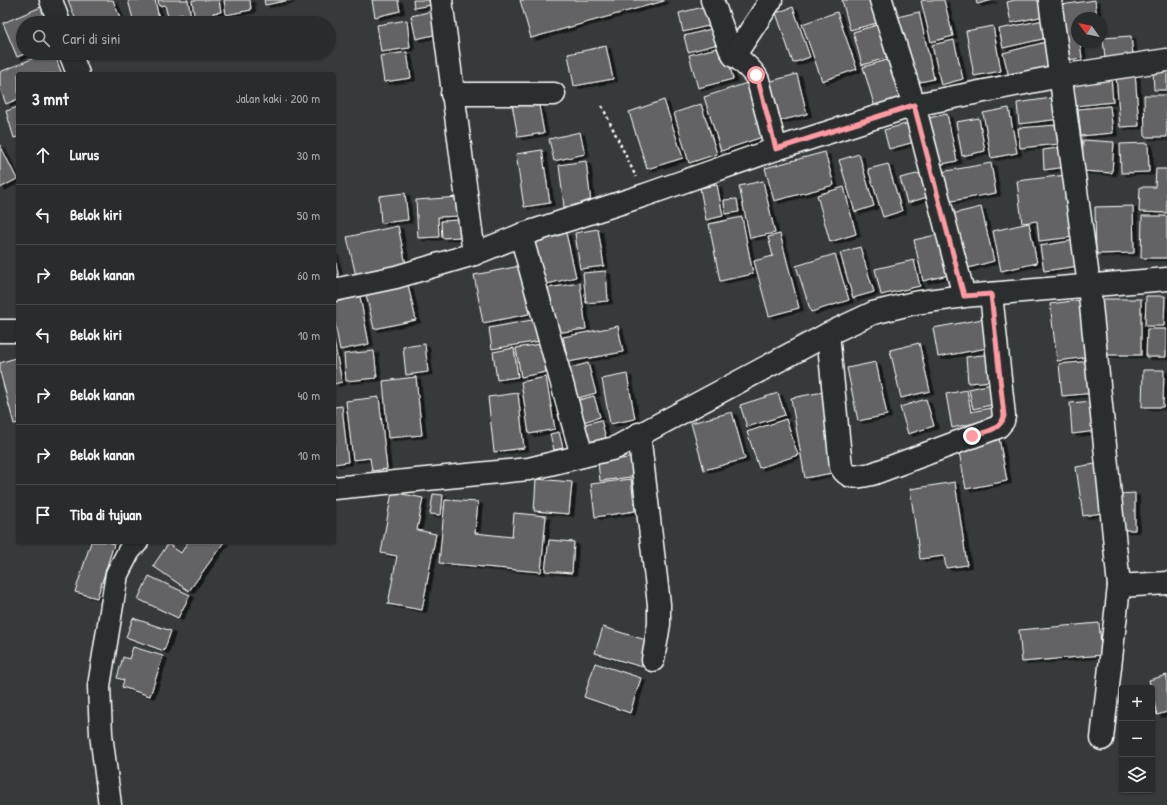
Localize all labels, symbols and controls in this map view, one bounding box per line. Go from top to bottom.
north arrow [1071,12,1107,48]
search box [16,16,336,60]
icon: search [30,27,52,49]
text: Cari di sini [62,28,121,49]
route start [747,66,765,84]
text: 3 mnt [32,87,69,110]
text: Jalan kaki · 200 m [236,89,320,107]
icon: ahead [32,144,54,166]
text: Lurus [70,144,99,165]
text: 30 m [297,146,320,164]
icon: left [32,204,54,226]
text: Belok kiri [70,204,122,225]
text: 50 m [297,206,320,224]
icon: right [32,264,54,286]
text: Belok kanan [70,264,135,285]
text: 60 m [297,266,320,284]
icon: left [32,324,54,346]
text: Belok kiri [70,324,122,345]
text: 10 m [298,326,320,344]
icon: right [32,384,54,406]
text: Belok kanan [70,384,135,405]
text: 40 m [297,386,320,404]
route end [963,427,981,445]
icon: right [32,444,54,466]
text: Belok kanan [70,444,135,465]
text: 10 m [298,446,320,464]
icon: arrive [32,504,54,526]
text: Tiba di tujuan [70,504,142,525]
map controls [1119,685,1155,793]
button: + [1119,685,1155,721]
button: − [1119,721,1155,757]
button: layers [1119,757,1155,793]

